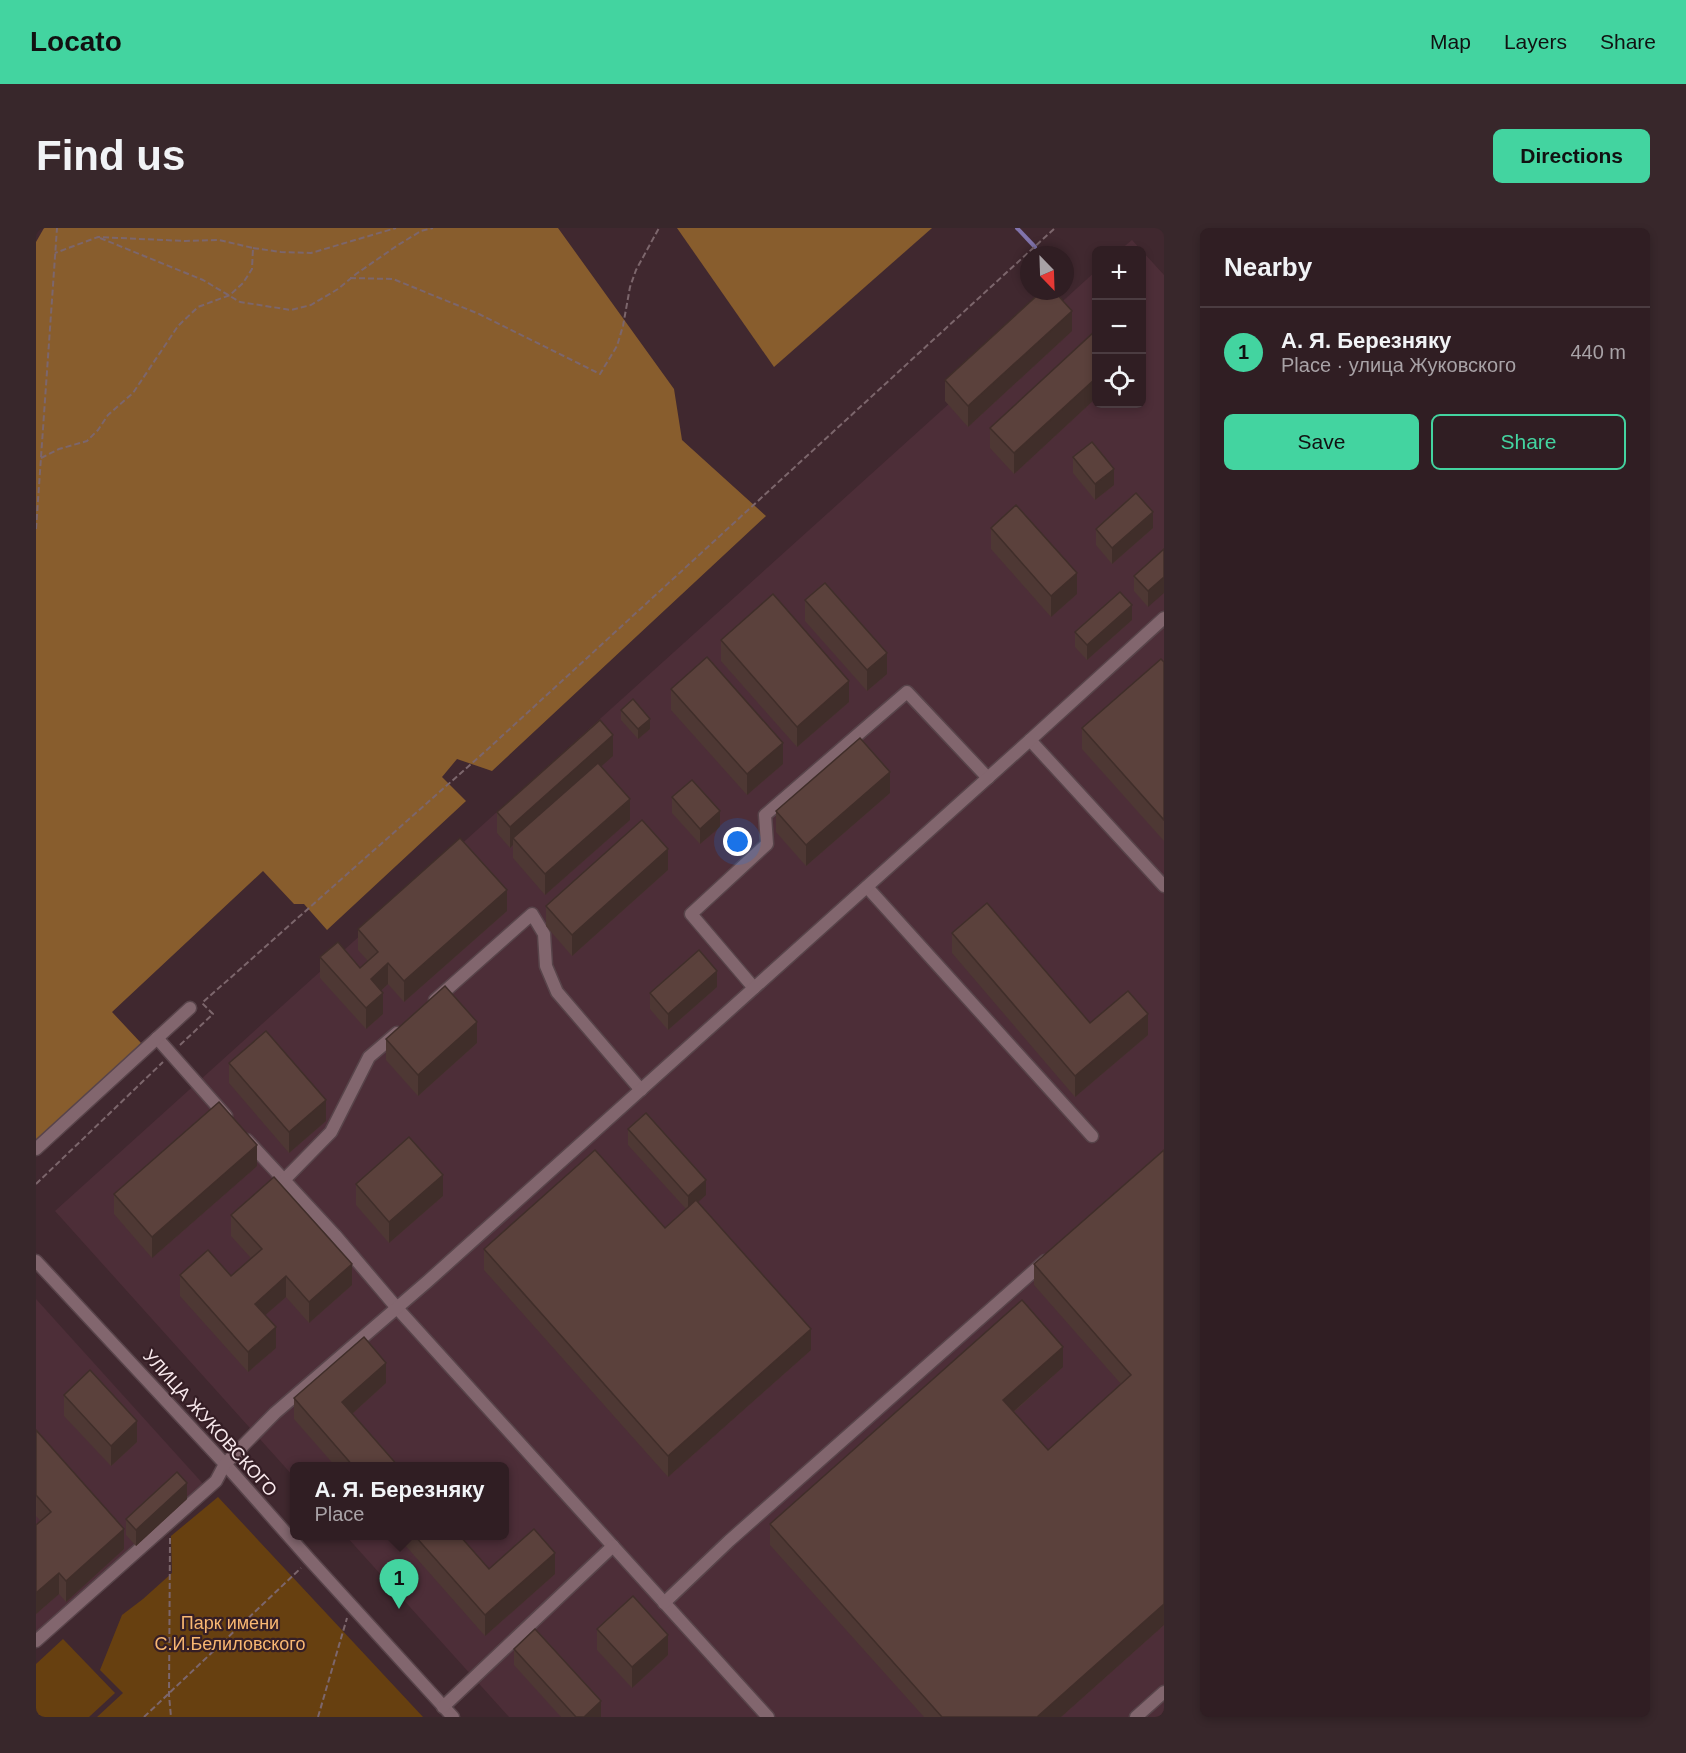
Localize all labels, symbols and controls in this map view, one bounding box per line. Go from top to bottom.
text: Locato [30,26,122,57]
text: Map [1430,30,1471,53]
text: Layers [1504,30,1567,53]
text: Share [1600,30,1656,53]
button: Directions [1493,129,1650,183]
text: Find us [36,132,185,179]
north arrow [1020,246,1074,300]
map controls [1092,246,1146,408]
button: + [1092,246,1146,300]
text: Nearby [1224,252,1312,282]
button: − [1092,300,1146,354]
text: А. Я. Березняку [1281,328,1451,353]
text: 1 [1238,341,1249,363]
text: 440 m [1570,341,1626,363]
button: locate [1092,354,1146,408]
text: Place · улица Жуковского [1281,354,1516,376]
button: Save [1224,414,1419,470]
button: Share [1431,414,1626,470]
your location [723,827,752,856]
street label: УЛИЦА ЖУКОВСКОГО [139,1346,281,1500]
popup [290,1462,509,1540]
text: А. Я. Березняку [314,1477,485,1502]
text: Place [314,1503,364,1525]
pin: 1 [380,1560,418,1609]
park label: Парк имени С.И.Белиловского [154,1613,306,1654]

